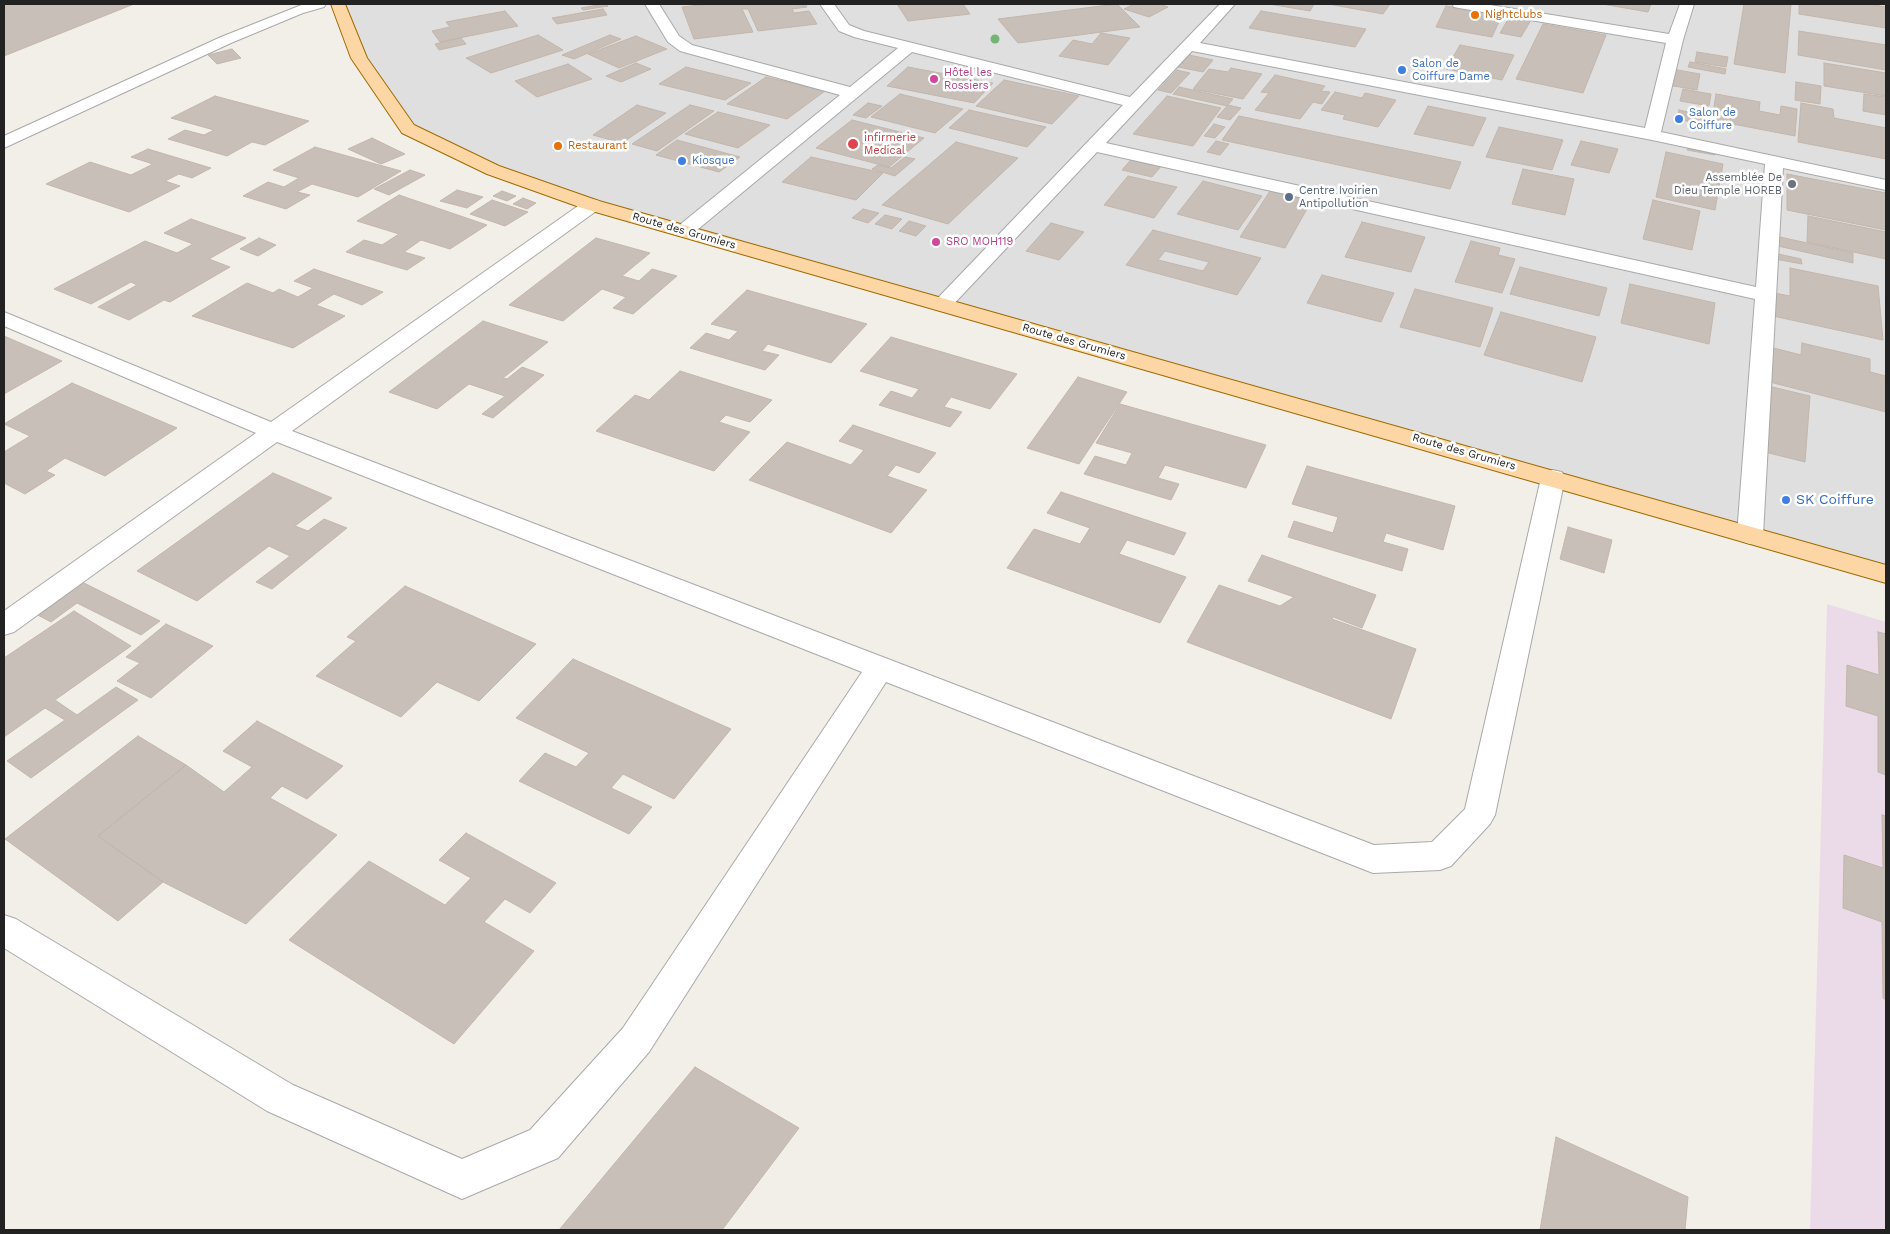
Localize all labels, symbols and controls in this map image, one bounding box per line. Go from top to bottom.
place label: Nightclubs [1485,8,1542,22]
marker: Nightclubs [1469,9,1481,21]
place label: Salon de Coiffure Dame [1412,57,1490,83]
marker: Salon de Coiffure Dame [1396,64,1408,76]
place label: Hôtel les Rossiers [944,66,992,92]
marker: Hôtel les Rossiers [928,73,940,85]
place label: Salon de Coiffure [1689,106,1736,132]
marker: Salon de Coiffure [1673,113,1685,125]
place label: infirmerie Medical [864,131,916,157]
marker: infirmerie Medical [846,137,860,151]
place label: Restaurant [568,139,627,153]
marker: Restaurant [552,140,564,152]
place label: Kiosque [692,154,735,168]
marker: Kiosque [676,155,688,167]
place label: Assemblée De Dieu Temple HOREB [1674,171,1782,197]
marker: Assemblée De Dieu Temple HOREB [1786,178,1798,190]
place label: Centre Ivoirien Antipollution [1299,184,1378,210]
marker: Centre Ivoirien Antipollution [1283,191,1295,203]
street label: Route des Grumiers [631,210,737,252]
place label: SRO MOH119 [946,235,1013,249]
marker: SRO MOH119 [930,236,942,248]
street label: Route des Grumiers [1021,321,1127,363]
street label: Route des Grumiers [1411,431,1517,473]
place label: SK Coiffure [1796,492,1874,508]
marker: SK Coiffure [1780,494,1792,506]

